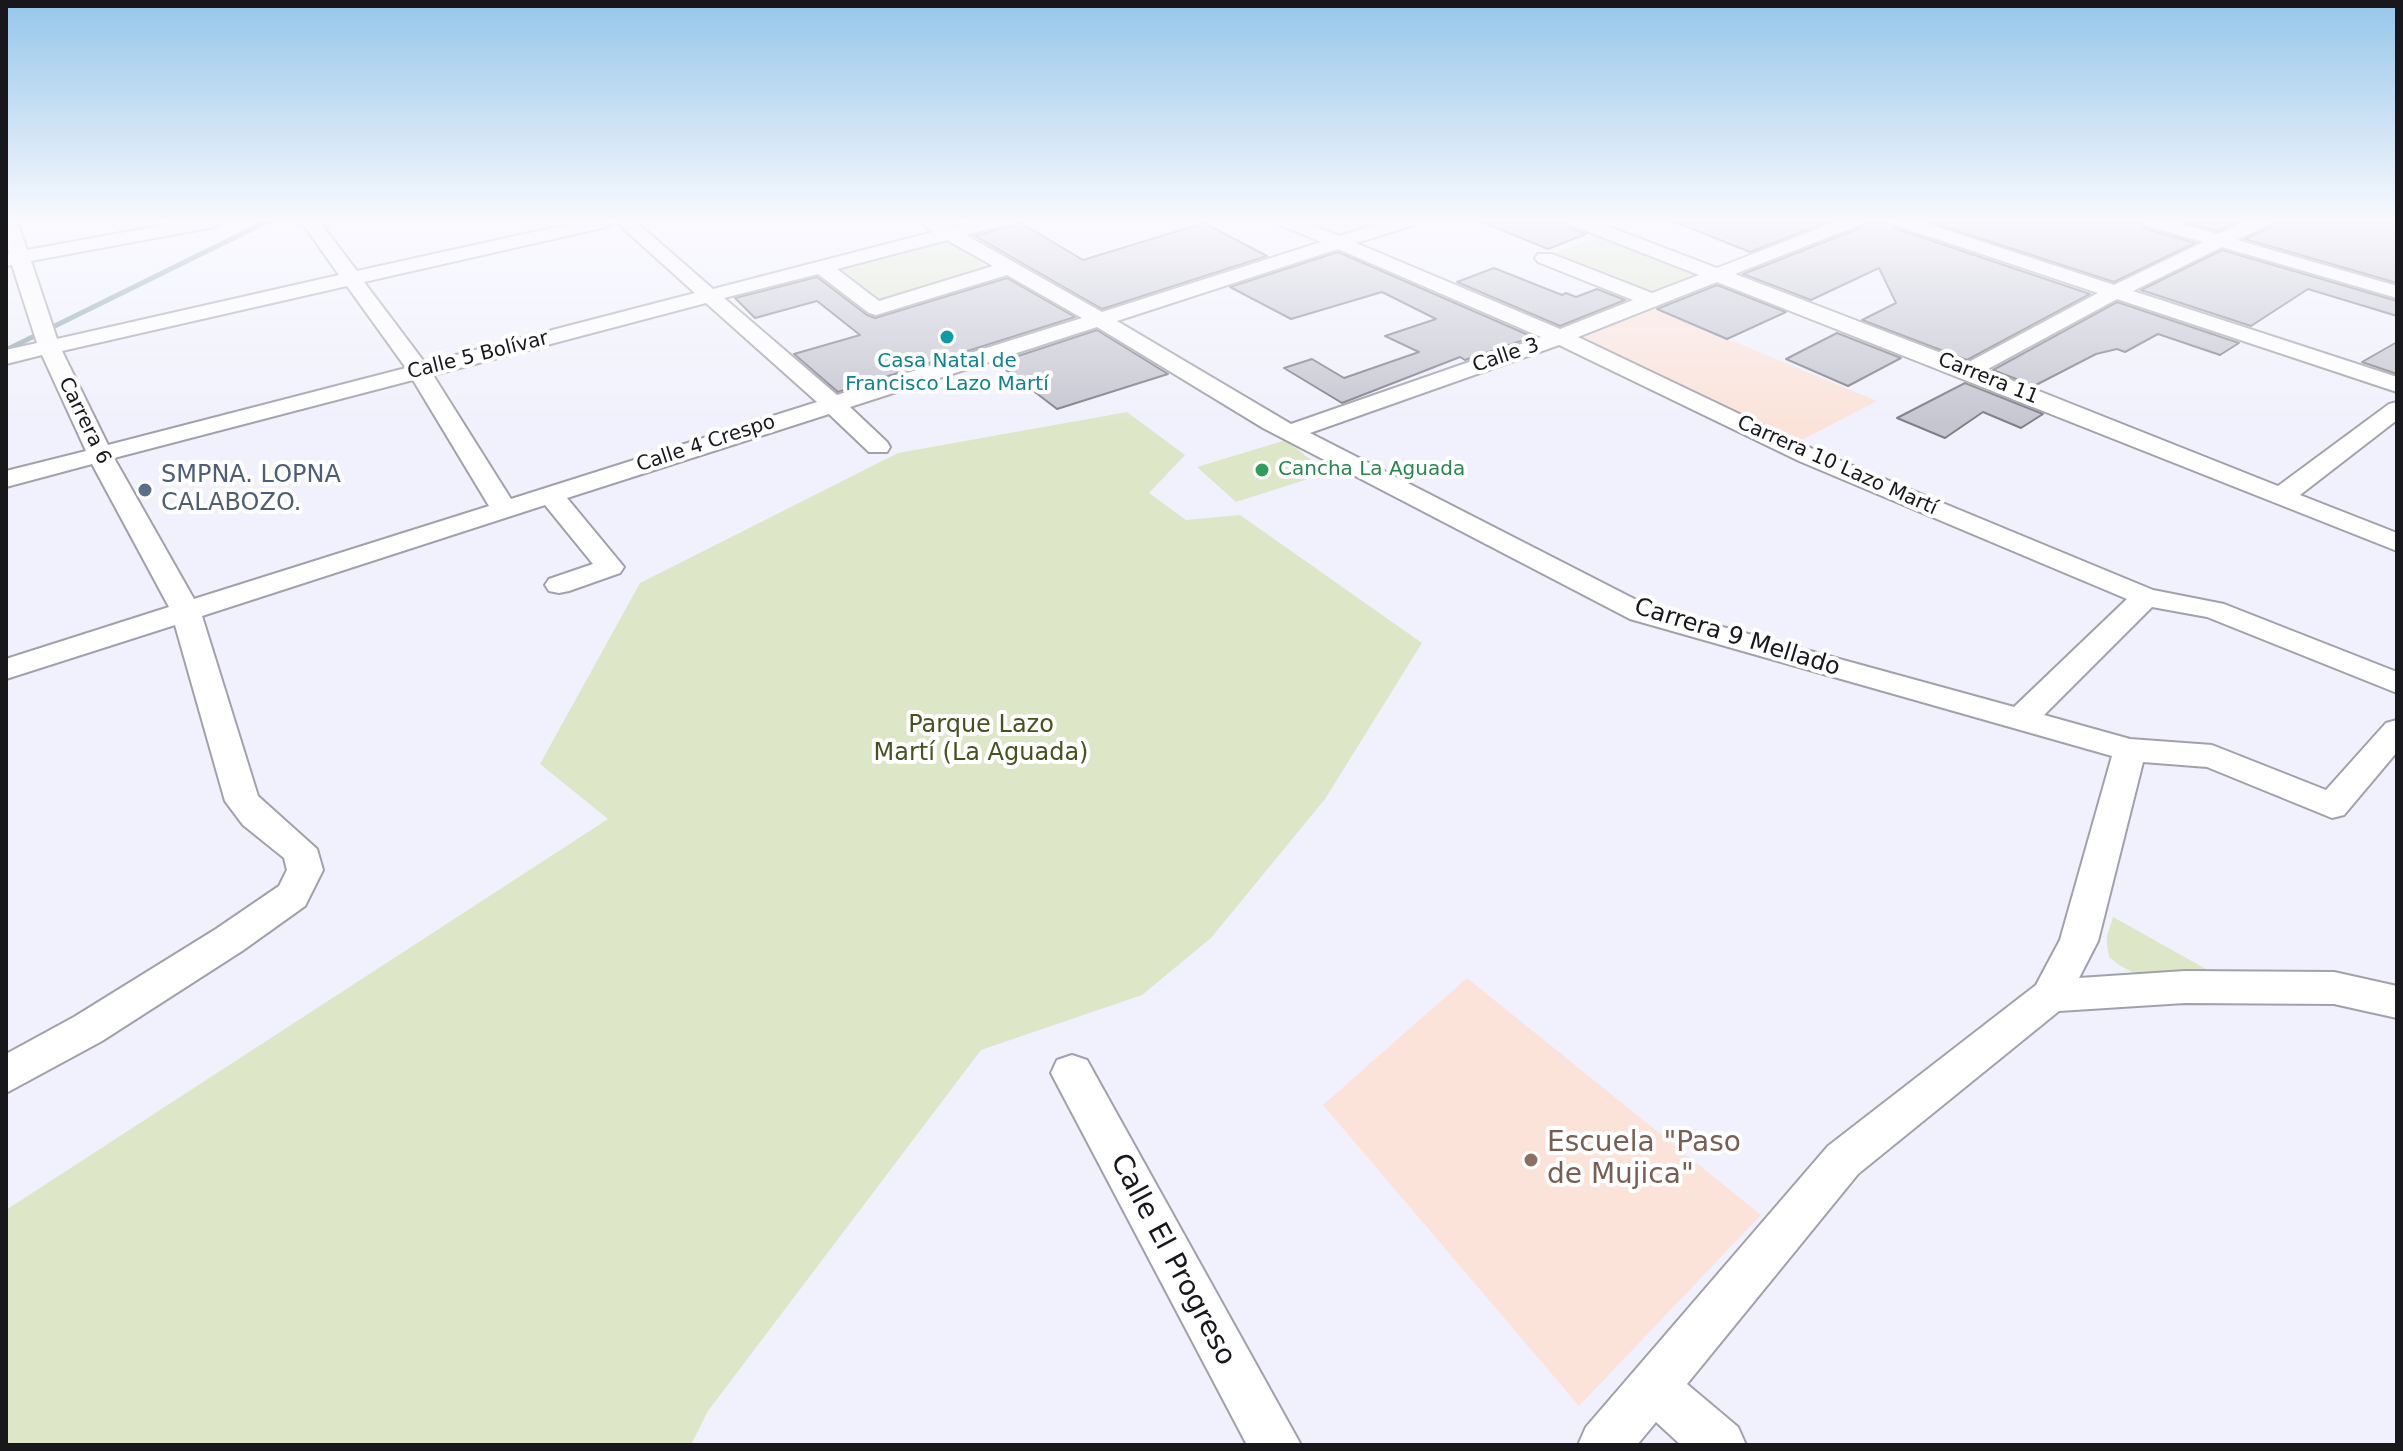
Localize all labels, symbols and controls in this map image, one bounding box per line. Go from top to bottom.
street label: Calle 5 Bolívar [405,327,551,385]
marker: Casa Natal de Francisco Lazo Martí [938,328,956,346]
street label: Calle 3 [1470,333,1542,379]
street label: Carrera 11 [1934,348,2042,410]
place label: Casa Natal de Francisco Lazo Martí [845,350,1049,397]
street label: Carrera 6 [53,374,115,468]
street label: Calle 4 Crespo [634,410,778,478]
street label: Carrera 10 Lazo Martí [1733,411,1941,521]
place label: Cancha La Aguada [1278,458,1465,482]
marker: Cancha La Aguada [1253,461,1271,479]
place label: SMPNA. LOPNA CALABOZO. [161,462,341,518]
marker: SMPNA. LOPNA CALABOZO. [136,481,154,499]
street label: Carrera 9 Mellado [1631,593,1843,683]
park label: Parque Lazo Martí (La Aguada) [874,712,1088,768]
place label: Escuela "Paso de Mujica" [1547,1127,1741,1193]
street label: Calle El Progreso [1102,1148,1242,1372]
marker: Escuela "Paso de Mujica" [1522,1151,1540,1169]

